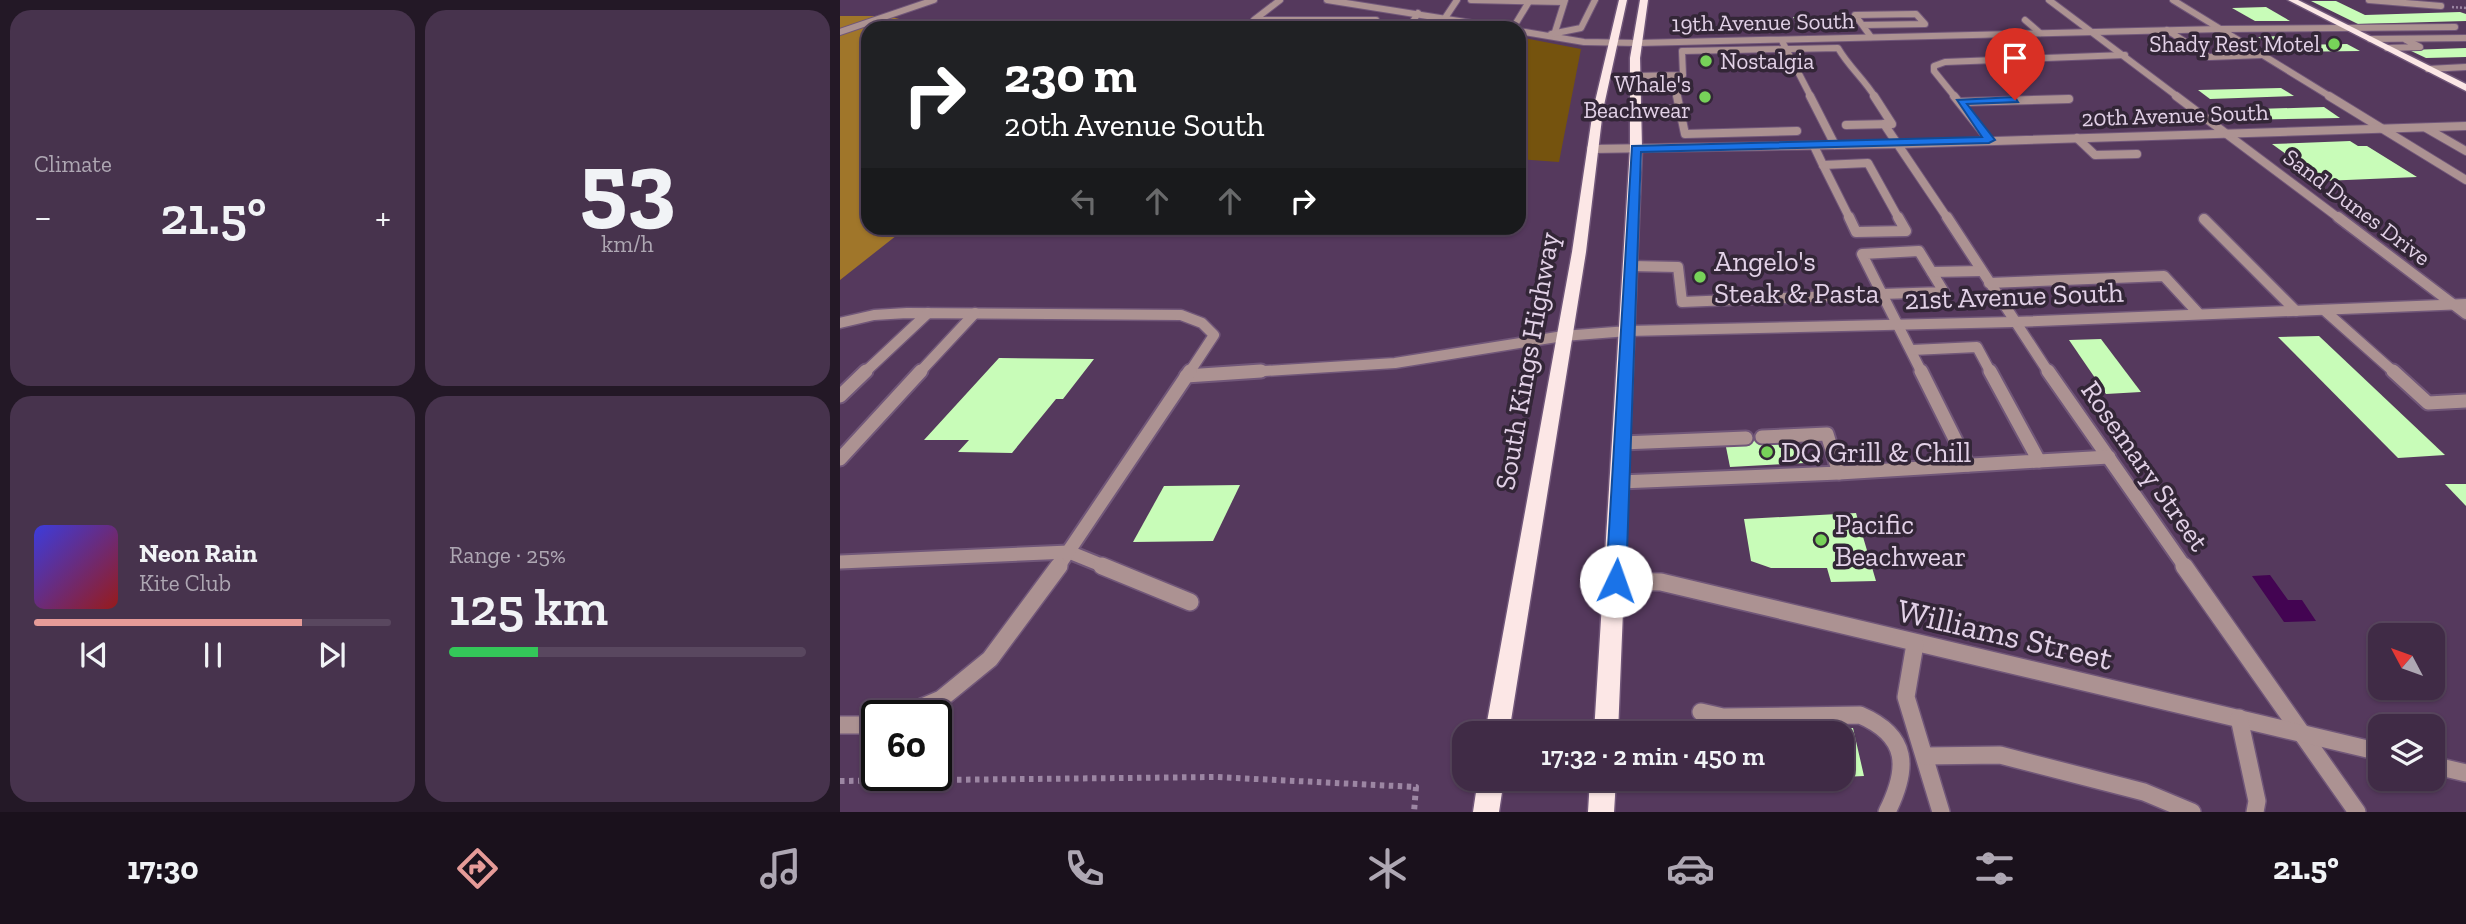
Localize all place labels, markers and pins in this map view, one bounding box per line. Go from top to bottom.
pin [1985,28,2045,100]
place label: Shady Rest Motel [2149,30,2320,58]
marker: Shady Rest Motel [2326,36,2342,52]
place label: Nostalgia [1720,47,1814,75]
marker: Nostalgia [1698,53,1714,69]
place label: Whale's Beachwear [1583,70,1691,124]
marker: Whale's Beachwear [1697,89,1713,105]
place label: Angelo's Steak & Pasta [1714,245,1880,310]
marker: Angelo's Steak & Pasta [1692,269,1708,285]
place label: DQ Grill & Chill [1781,436,1971,469]
marker: DQ Grill & Chill [1759,444,1775,460]
place label: Pacific Beachwear [1835,508,1966,573]
marker: Pacific Beachwear [1813,532,1829,548]

